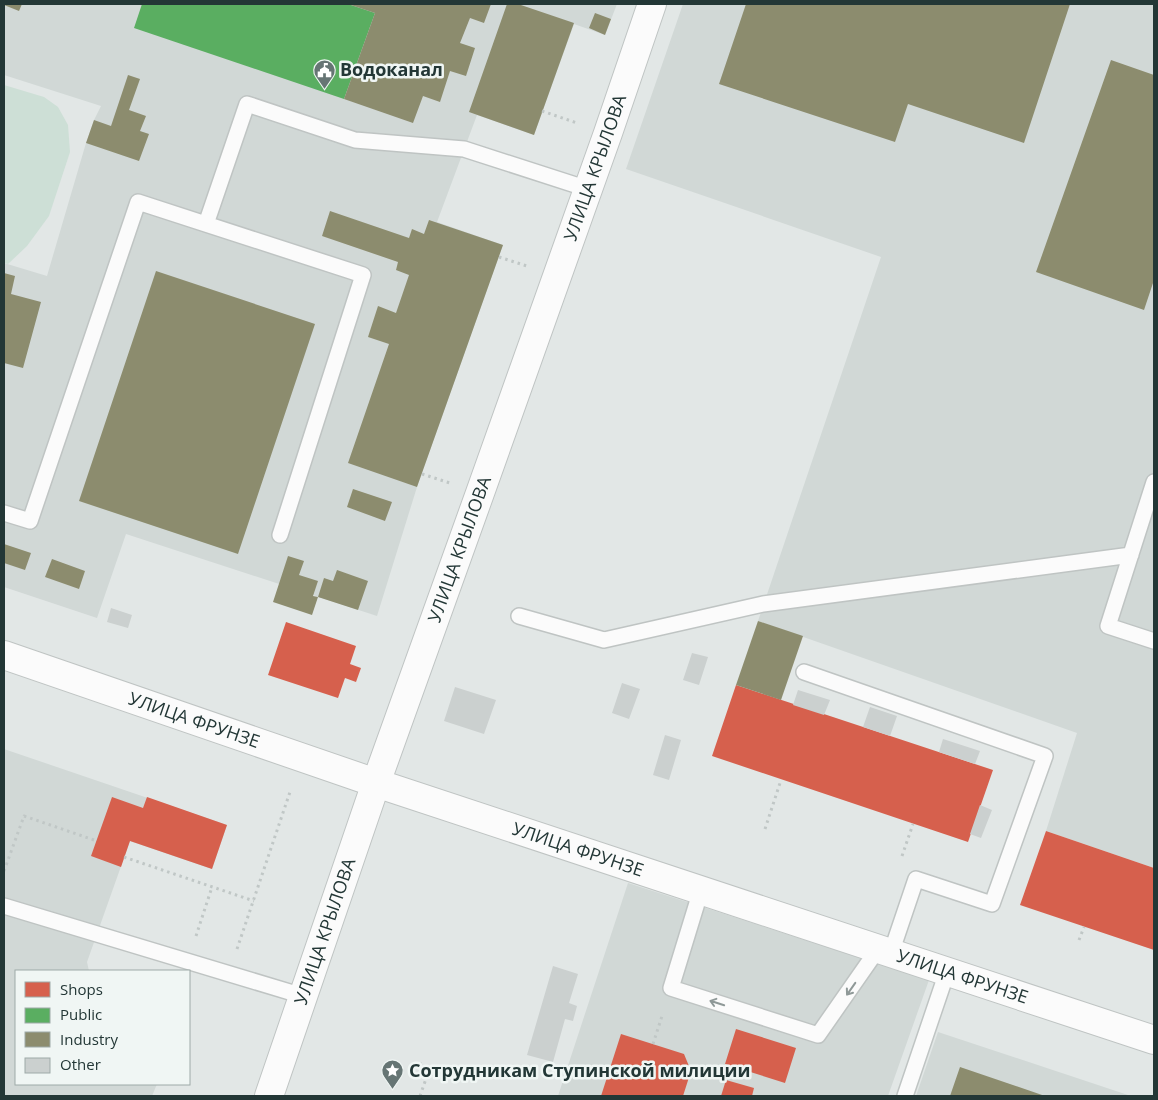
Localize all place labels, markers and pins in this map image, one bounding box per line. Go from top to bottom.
place label: Водоканал [340,57,443,81]
public building icon: Водоканал [312,58,336,89]
place label: Сотрудникам Ступинской милиции [409,1058,750,1082]
place icon: Сотрудникам Ступинской милиции [381,1059,405,1090]

